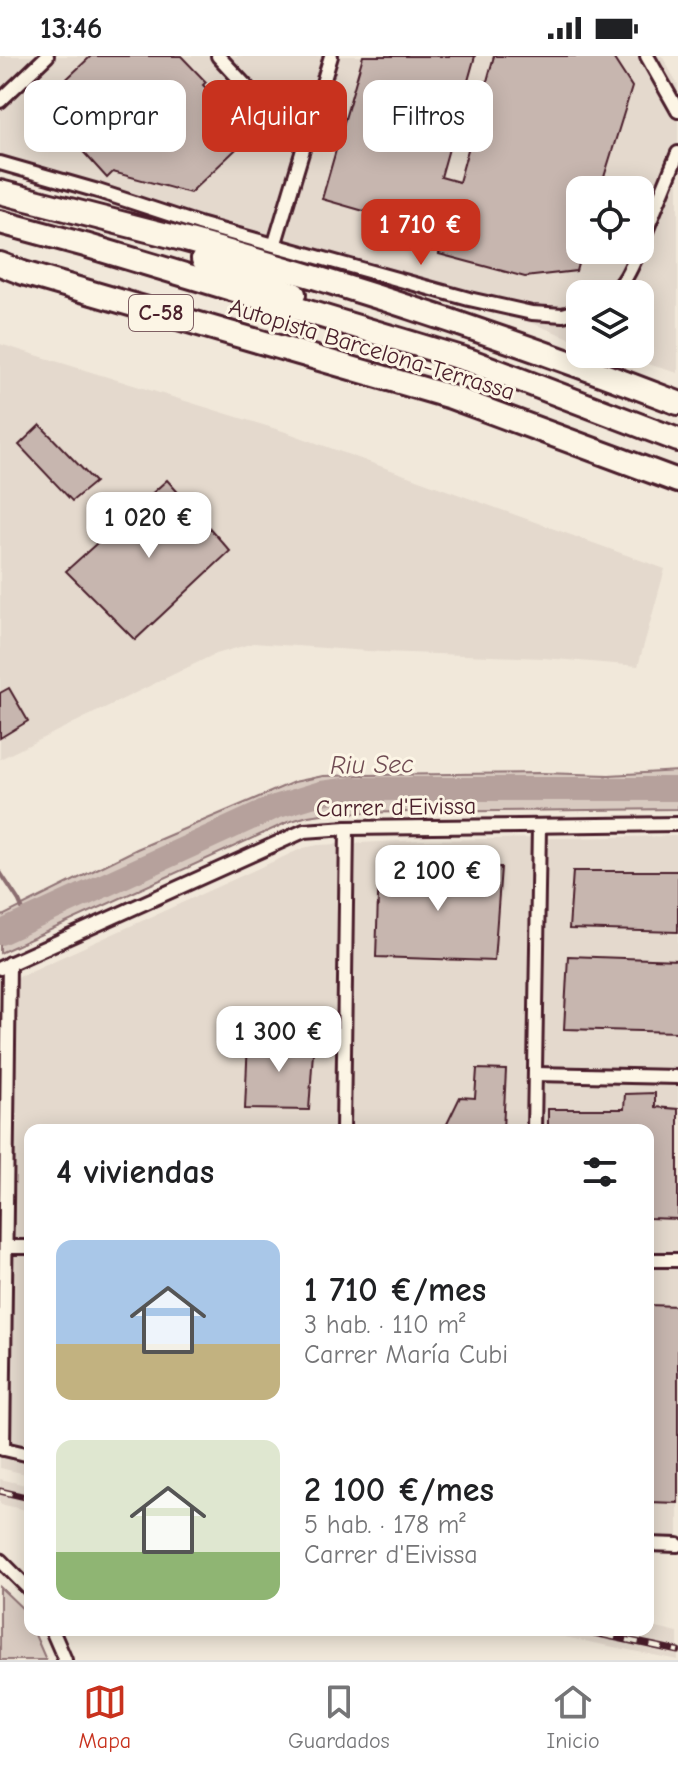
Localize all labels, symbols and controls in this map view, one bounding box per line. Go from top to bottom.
text: 13:46 [40,11,103,46]
chip: Comprar [24,80,186,152]
chip: Alquilar [202,80,347,152]
chip: Filtros [363,80,493,152]
map controls [566,176,654,368]
button: locate [566,176,654,264]
pin: 1 710 € [347,199,495,267]
text: 1 710 € [379,210,463,240]
button: layers [566,280,654,368]
street label: Autopista Barcelona-Terrassa [226,292,518,406]
road number: C-58 [129,295,193,331]
pin: 1 020 € [75,492,223,560]
text: 1 020 € [104,503,194,533]
water label: Riu Sec [330,749,414,781]
street label: Carrer d'Eivissa [316,792,476,822]
pin: 2 100 € [364,845,512,913]
text: 2 100 € [393,856,483,886]
pin: 1 300 € [205,1006,353,1074]
text: 1 300 € [234,1017,324,1047]
icon: filters [578,1150,622,1194]
text: 4 viviendas [56,1152,214,1192]
text: 1 710 €/mes [304,1270,486,1310]
icon: home [120,1272,216,1368]
text: 3 hab. · 110 m² [304,1310,465,1340]
text: Carrer María Cubi [304,1340,508,1370]
text: 2 100 €/mes [304,1470,494,1510]
icon: home [120,1472,216,1568]
text: 5 hab. · 178 m² [304,1510,466,1540]
text: Carrer d'Eivissa [304,1540,478,1570]
tab: Mapa [78,1680,131,1754]
tab: Guardados [288,1680,390,1754]
tab: Inicio [547,1680,600,1754]

